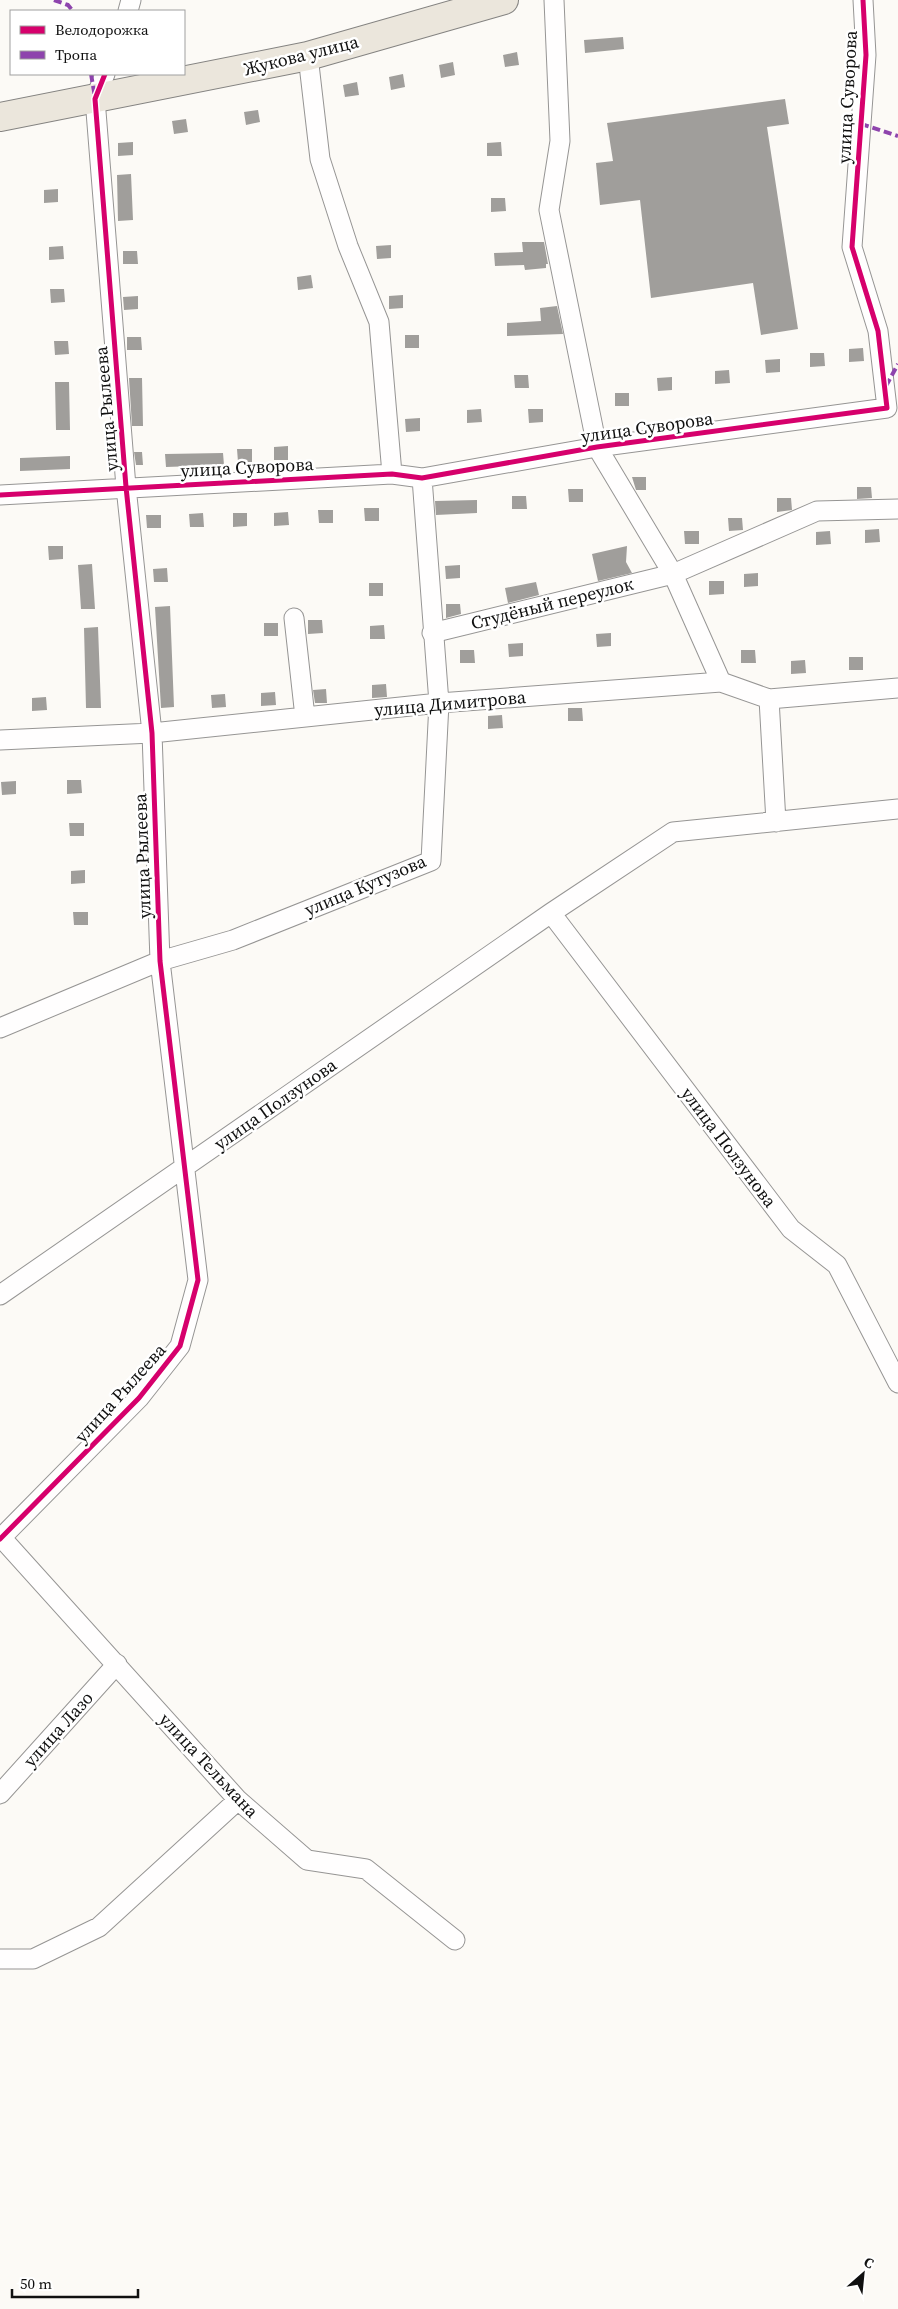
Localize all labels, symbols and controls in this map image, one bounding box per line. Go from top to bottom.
legend [10,10,185,75]
text: Велодорожка [55,19,149,40]
street label: Жукова улица [241,28,362,81]
street label: улица Суворова [831,29,863,164]
text: Тропа [55,44,97,65]
street label: улица Рылеева [88,345,124,473]
street label: улица Суворова [579,405,716,449]
street label: улица Суворова [180,451,315,483]
street label: Студёный переулок [468,571,636,635]
street label: улица Димитрова [373,684,528,722]
street label: улица Рылеева [127,792,157,919]
street label: улица Кутузова [300,848,430,922]
street label: улица Ползунова [208,1052,342,1156]
street label: улица Ползунова [675,1082,783,1213]
street label: улица Рылеева [69,1337,172,1448]
street label: улица Лазо [17,1686,99,1772]
street label: улица Тельмана [154,1707,265,1824]
north arrow [838,2249,888,2299]
text: С [860,2252,878,2273]
scale bar [12,2266,139,2298]
text: 50 m [20,2273,52,2294]

